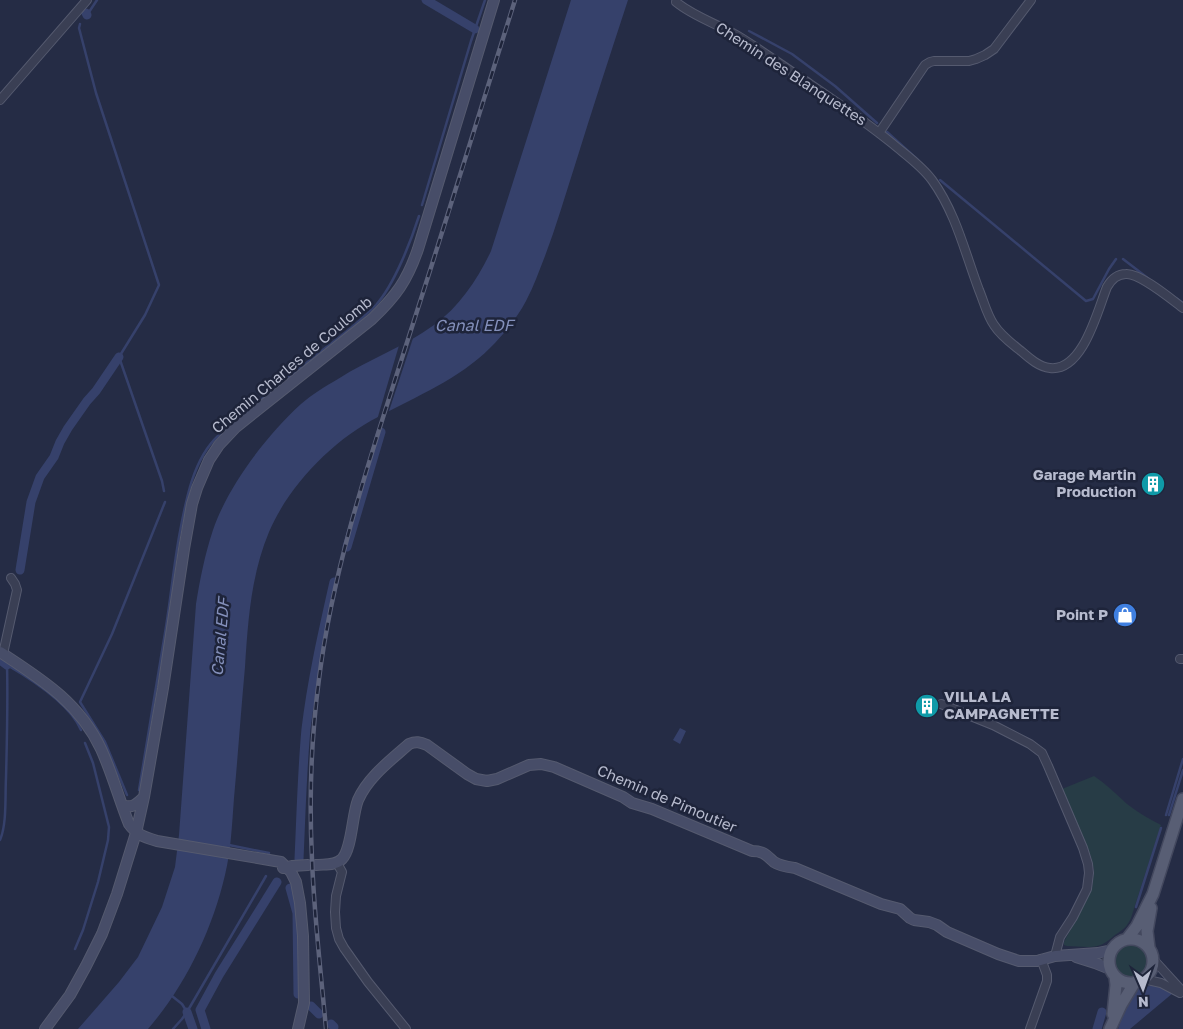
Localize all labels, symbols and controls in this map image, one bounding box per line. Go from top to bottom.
street label: Chemin des Blanquettes [713,18,870,129]
street label: Chemin Charles de Coulomb [208,292,375,436]
water label: Canal EDF [435,315,516,335]
place label: Garage Martin Production [1033,465,1136,500]
building icon: Garage Martin Production [1140,471,1166,497]
water label: Canal EDF [207,595,234,677]
shop icon: Point P [1112,602,1138,628]
place label: Point P [1056,605,1108,623]
place label: VILLA LA CAMPAGNETTE [944,687,1059,722]
building icon: VILLA LA CAMPAGNETTE [914,693,940,719]
street label: Chemin de Pimoutier [595,761,740,836]
north arrow [1118,964,1168,1014]
text: N [1138,994,1149,1011]

